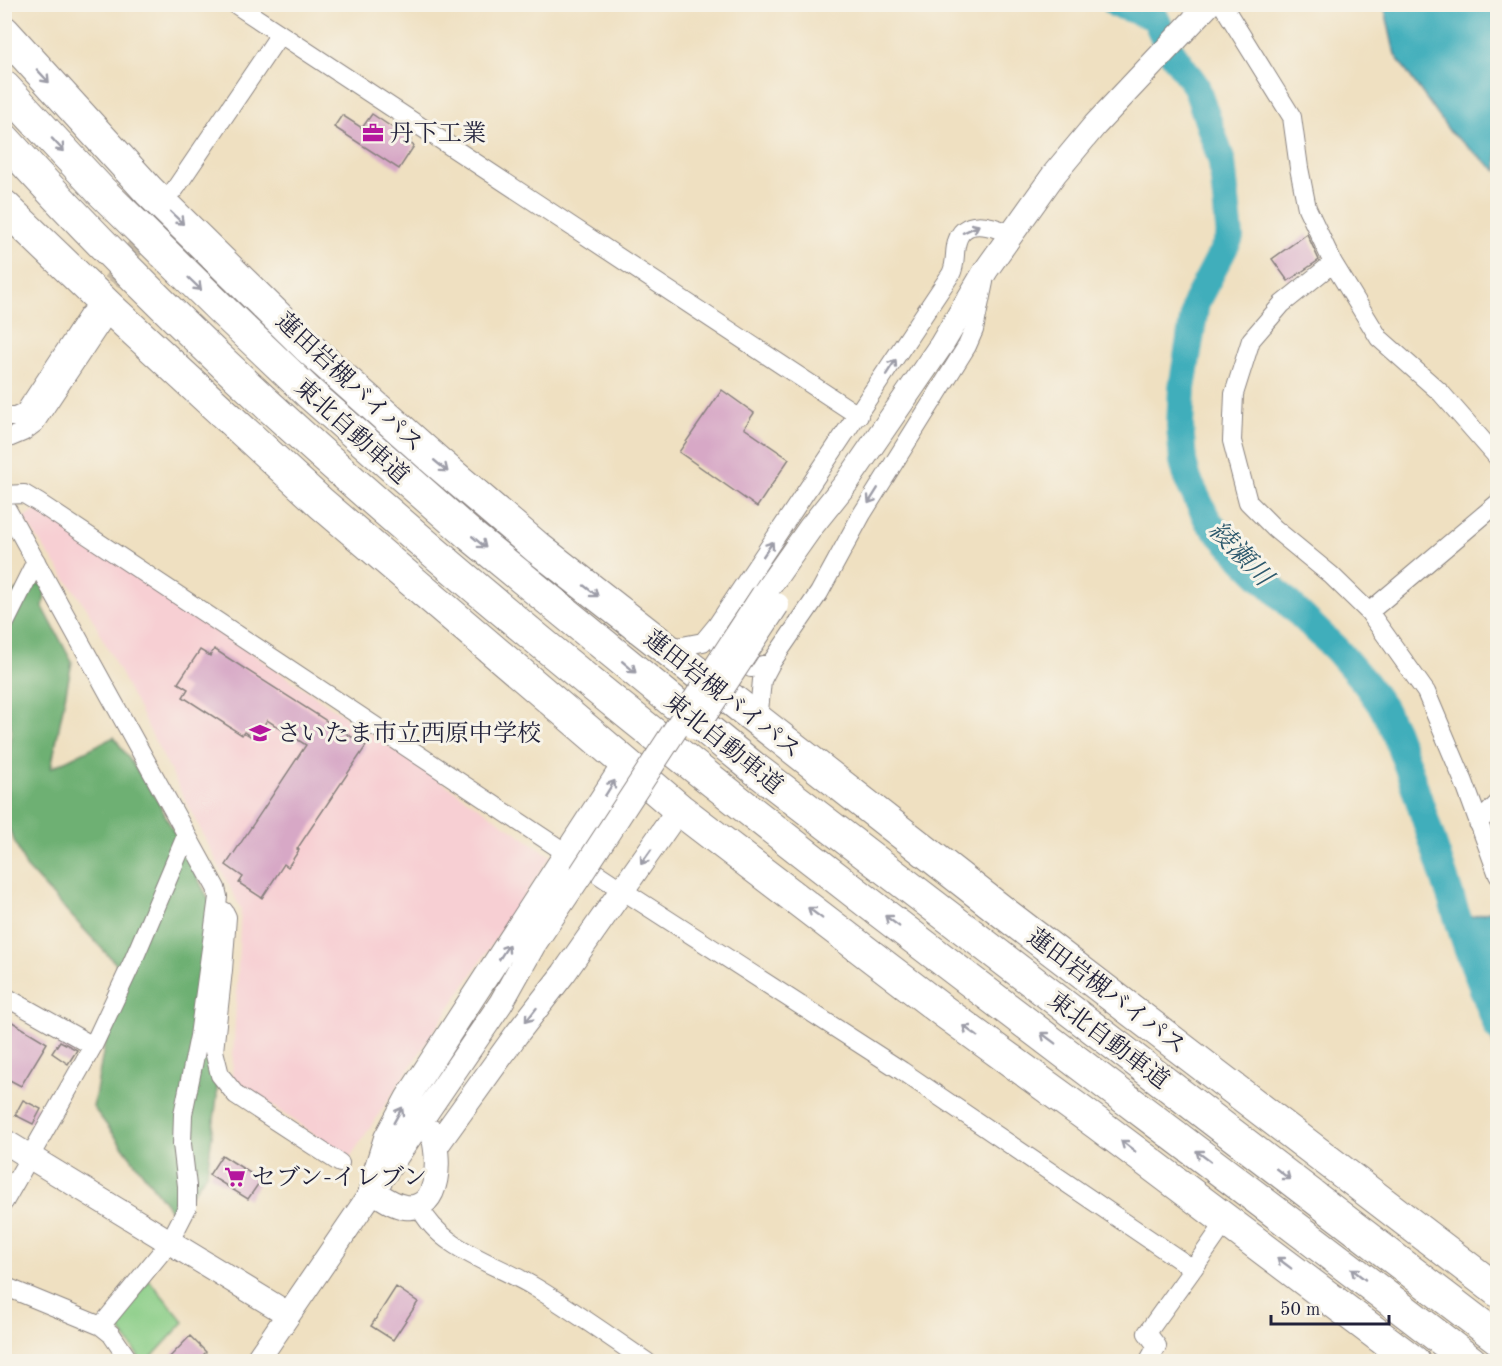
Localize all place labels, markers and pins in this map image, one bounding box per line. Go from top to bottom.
place label: 丹下工業 [390,120,486,147]
office icon: 丹下工業 [361,121,385,145]
place label: さいたま市立西原中学校 [277,720,541,747]
school or university icon: さいたま市立西原中学校 [248,721,272,745]
supermarket icon: セブン-イレブン [223,1165,247,1189]
place label: セブン-イレブン [252,1165,427,1191]

